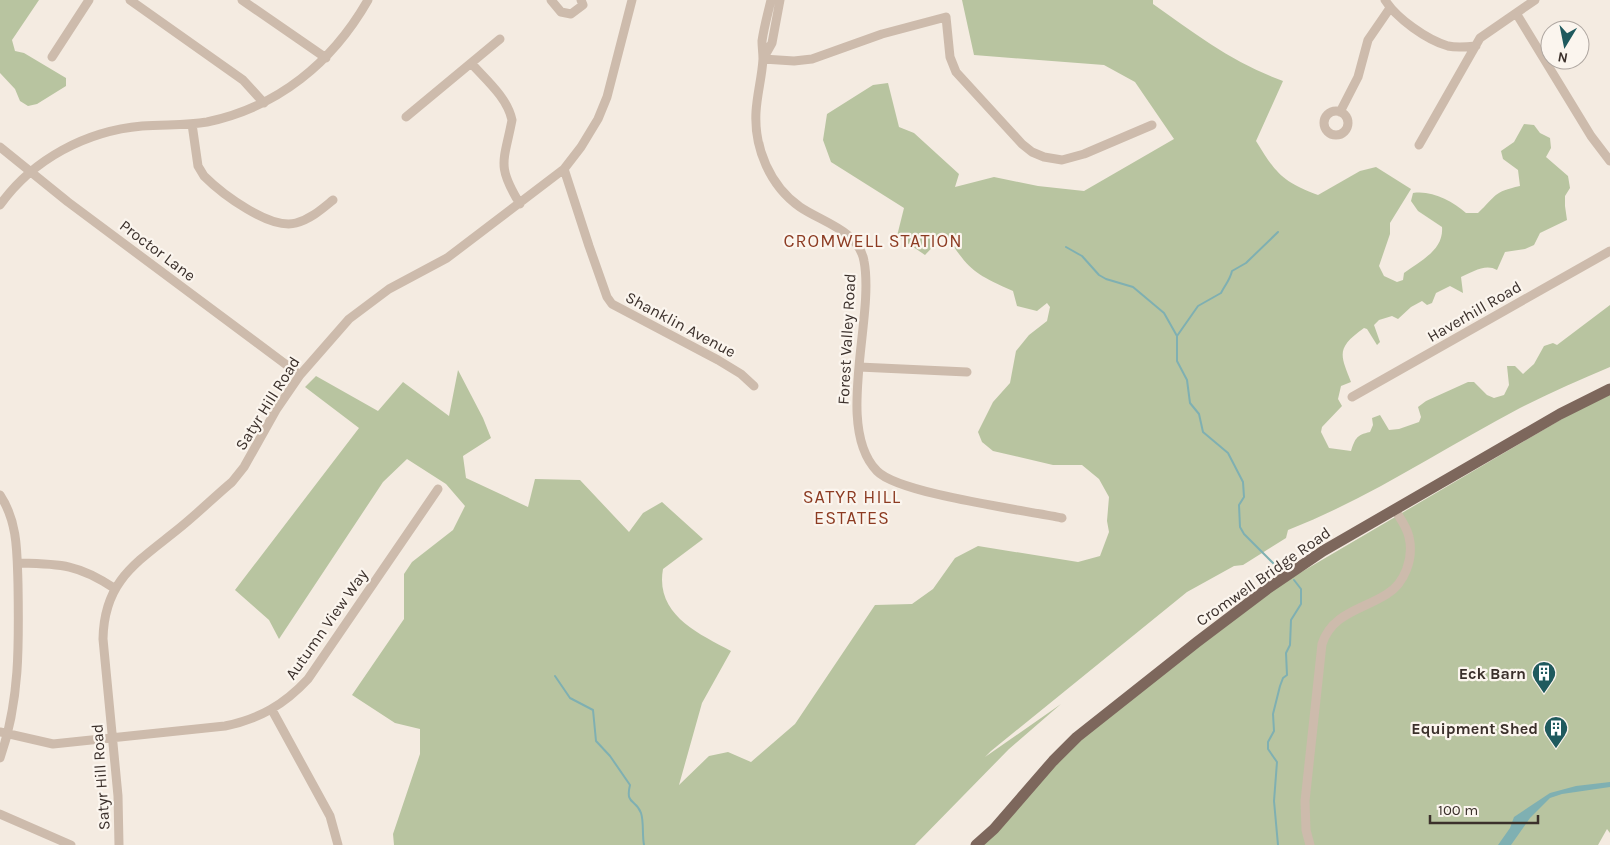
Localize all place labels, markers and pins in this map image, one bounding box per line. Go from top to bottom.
building icon: Eck Barn [1531,660,1557,694]
place label: Eck Barn [1459,664,1526,683]
building icon: Equipment Shed [1543,715,1569,749]
place label: Equipment Shed [1411,719,1538,738]

